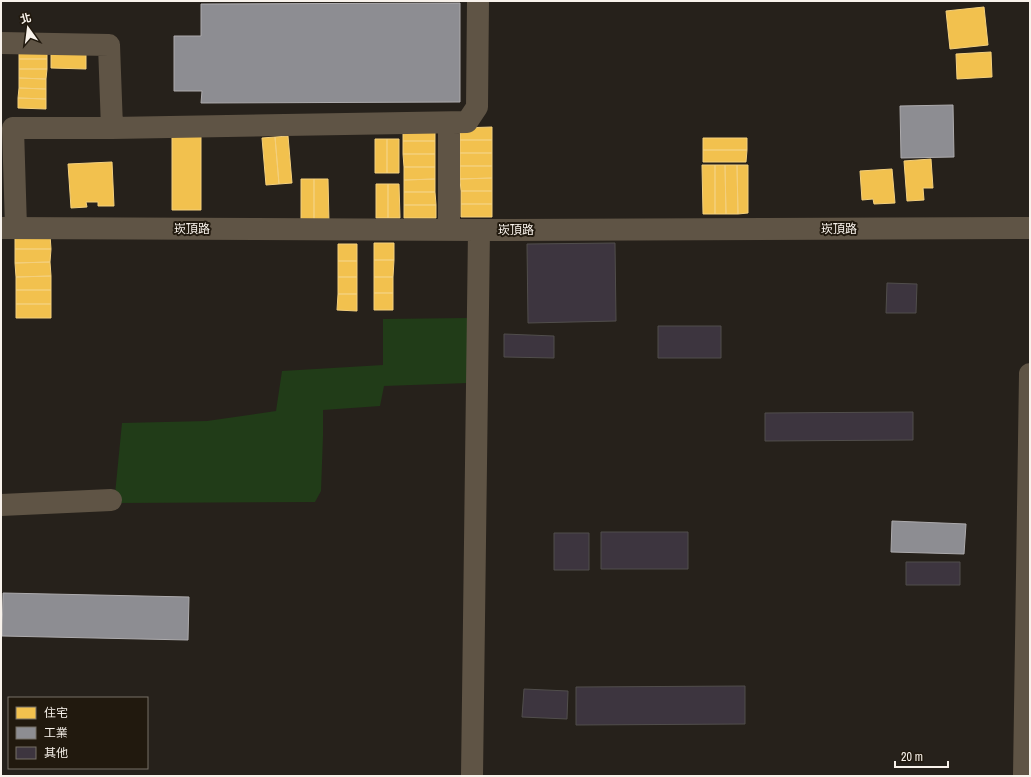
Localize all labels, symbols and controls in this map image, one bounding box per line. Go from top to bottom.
north arrow [8,8,48,48]
text: 北 [19,10,33,26]
street label: 崁頂路 [174,221,210,237]
street label: 崁頂路 [821,221,857,237]
street label: 崁頂路 [498,222,534,238]
legend [8,697,148,769]
text: 住宅 [44,705,68,721]
text: 工業 [44,725,68,741]
scale bar [895,743,948,769]
text: 其他 [44,745,68,761]
text: 20 m [901,749,923,765]

